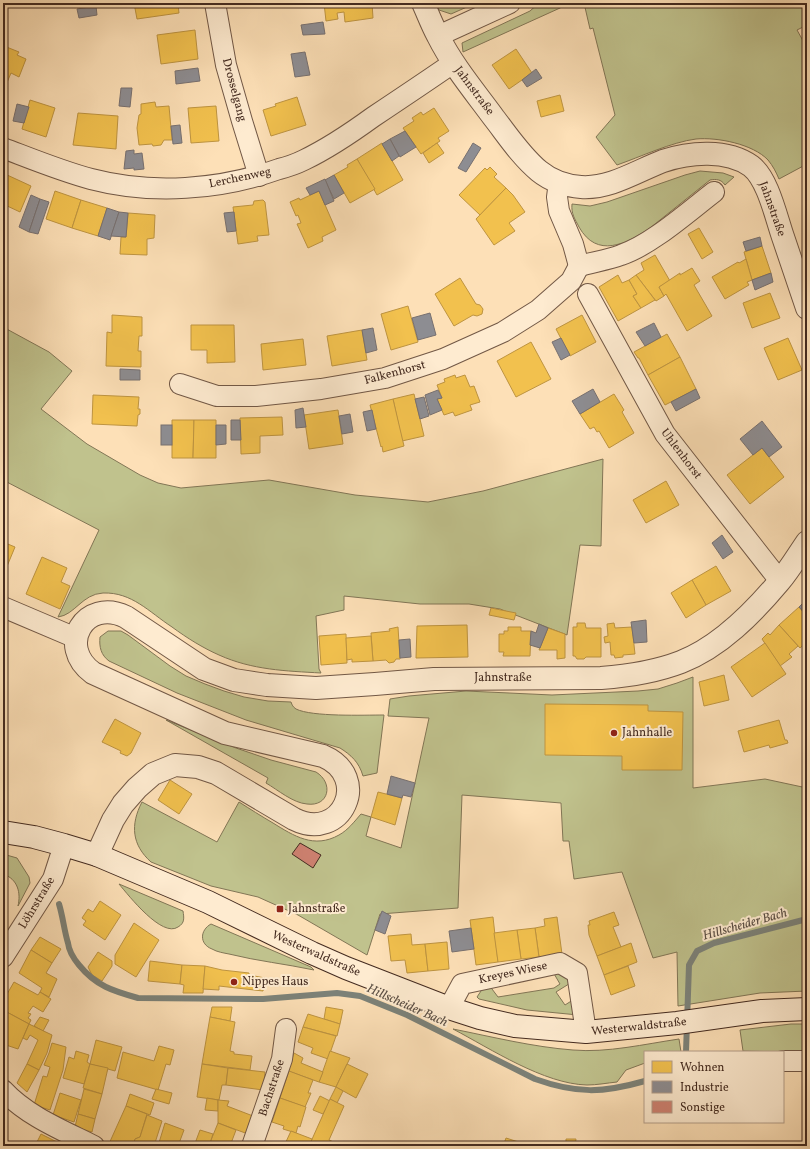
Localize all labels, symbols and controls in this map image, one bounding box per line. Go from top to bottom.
street label: Drosselgang [218,56,250,124]
street label: Jahnstraße [450,63,498,119]
street label: Lerchenweg [208,164,272,192]
street label: Jahnstraße [755,179,789,239]
street label: Falkenhorst [363,357,427,389]
street label: Uhlenhorst [657,425,705,483]
street label: Jahnstraße [474,670,532,686]
place label: Jahnhalle [622,725,673,741]
marker: Jahnhalle [609,728,619,738]
street label: Löhrstraße [15,874,59,932]
place label: Jahnstraße [288,901,346,917]
marker: Jahnstraße [275,904,285,914]
water label: Hillscheider Bach [701,904,790,946]
street label: Westerwaldstraße [269,927,363,981]
street label: Kreyes Wiese [477,958,549,988]
place label: Nippes Haus [242,974,308,990]
marker: Nippes Haus [229,977,239,987]
water label: Hillscheider Bach [364,980,451,1032]
street label: Westerwaldstraße [591,1014,688,1040]
legend [644,1051,784,1123]
street label: Bachstraße [255,1057,289,1118]
text: Wohnen [680,1060,725,1076]
text: Industrie [680,1080,729,1096]
text: Sonstige [680,1100,725,1116]

